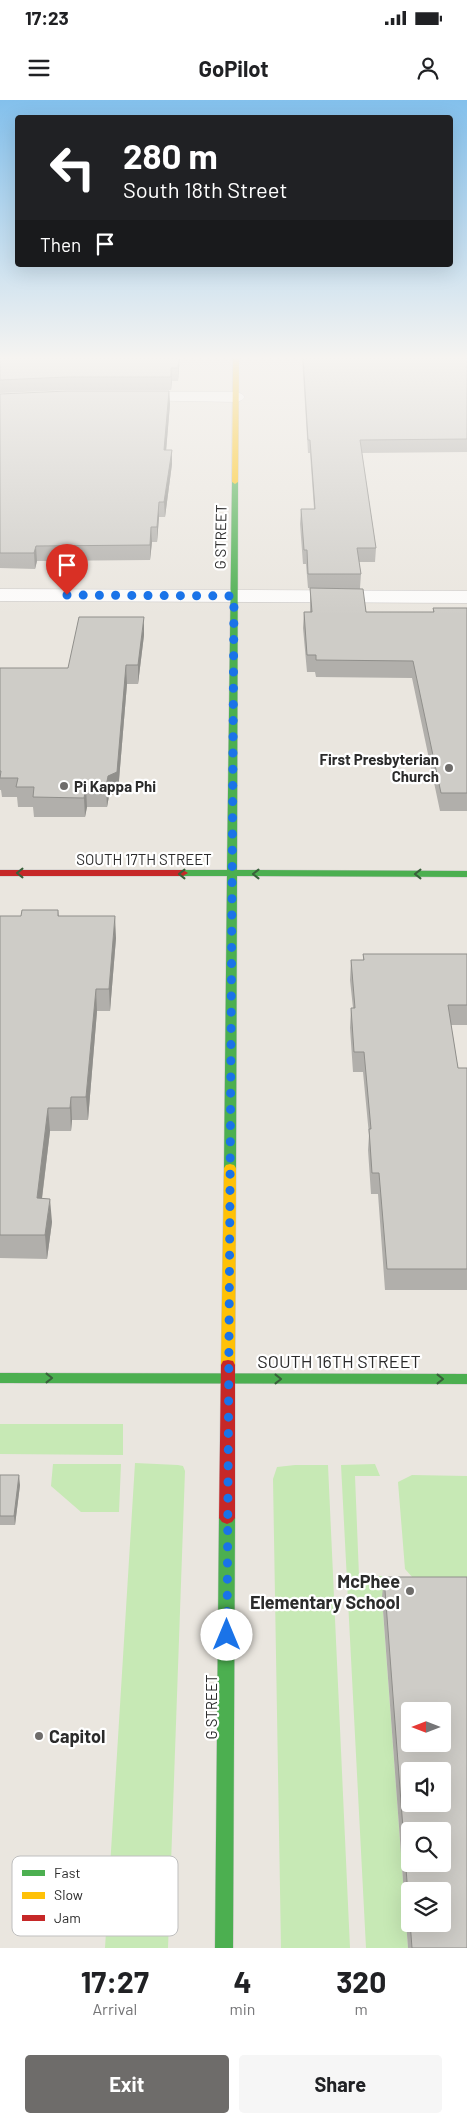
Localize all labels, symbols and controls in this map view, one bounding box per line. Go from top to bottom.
text: 17:23 [25,6,69,29]
icon: menu [25,54,53,82]
icon: person [414,54,442,82]
text: GoPilot [198,55,269,81]
text: 280 m [123,134,218,176]
icon: left [40,135,105,200]
text: South 18th Street [123,176,287,202]
icon: arrive [91,230,119,258]
text: Then [40,233,81,256]
street label: G STREET [210,504,230,570]
pin [46,544,88,595]
icon: arrive [53,551,81,579]
place label: First Presbyterian Church [320,750,439,785]
marker: First Presbyterian Church [443,762,455,774]
place label: Pi Kappa Phi [74,777,156,795]
marker: Pi Kappa Phi [58,780,70,792]
street label: SOUTH 17TH STREET [76,850,212,868]
one-way arrow [16,868,24,878]
one-way arrow [178,869,186,879]
one-way arrow [252,869,260,879]
one-way arrow [414,869,422,879]
street label: SOUTH 16TH STREET [257,1350,421,1372]
one-way arrow [45,1373,53,1383]
one-way arrow [274,1374,282,1384]
one-way arrow [437,1374,445,1384]
place label: McPhee Elementary School [250,1570,400,1613]
marker: McPhee Elementary School [404,1585,416,1597]
position arrow [200,1608,252,1660]
street label: G STREET [202,1674,220,1740]
north arrow [401,1702,451,1752]
map controls [401,1702,451,1932]
place label: Capitol [49,1725,105,1747]
marker: Capitol [33,1730,45,1742]
button: sound [401,1762,451,1812]
button: search [401,1822,451,1872]
legend [12,1856,178,1936]
text: Fast [54,1864,80,1881]
button: layers [401,1882,451,1932]
text: Slow [54,1886,83,1903]
text: Jam [54,1909,81,1926]
text: 17:27 [81,1963,149,1999]
text: 4 [233,1963,252,1999]
text: 320 [336,1963,386,1999]
text: Arrival [92,1999,137,2018]
text: min [230,1999,255,2018]
text: m [355,1999,368,2018]
button: Exit [25,2055,229,2113]
button: Share [239,2055,442,2113]

